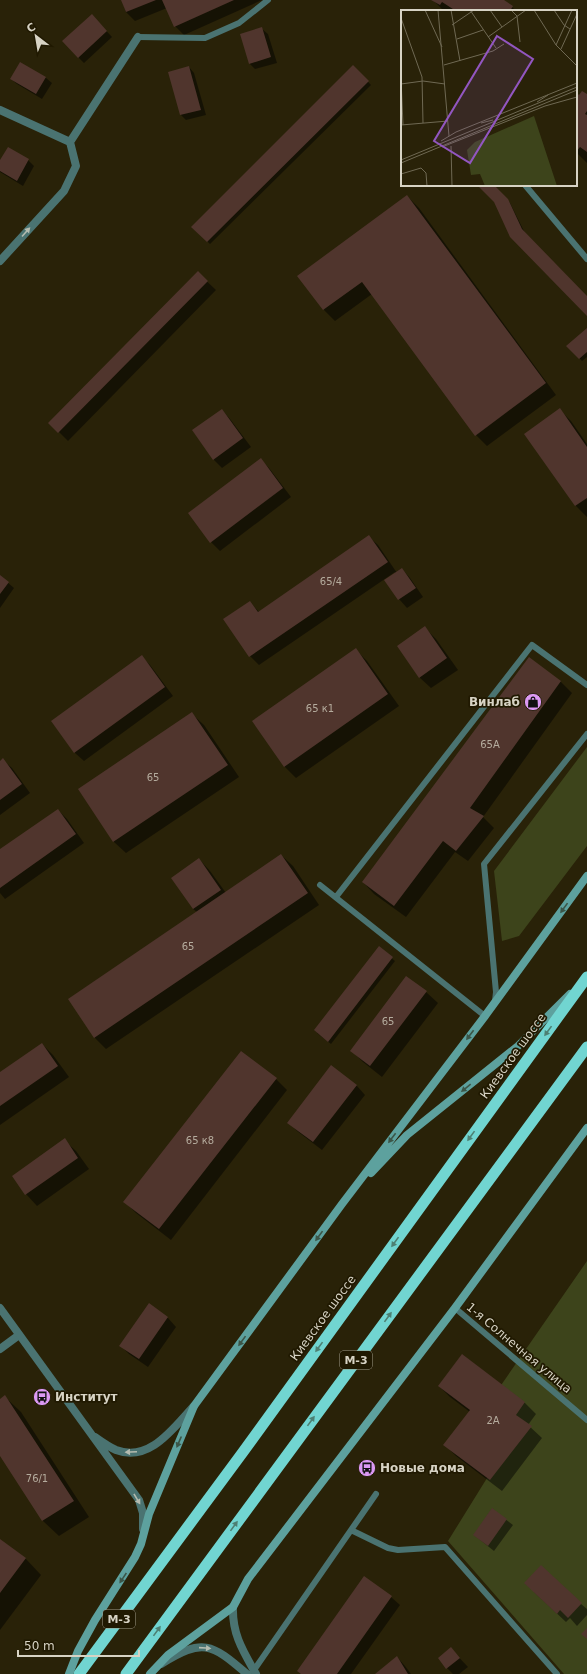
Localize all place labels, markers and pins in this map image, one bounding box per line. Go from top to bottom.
shop icon: Винлаб [523,692,543,712]
place label: Винлаб [469,695,520,709]
bus stop icon: Институт [32,1387,52,1407]
place label: Институт [55,1390,118,1404]
bus stop icon: Новые дома [357,1458,377,1478]
place label: Новые дома [380,1461,465,1475]

